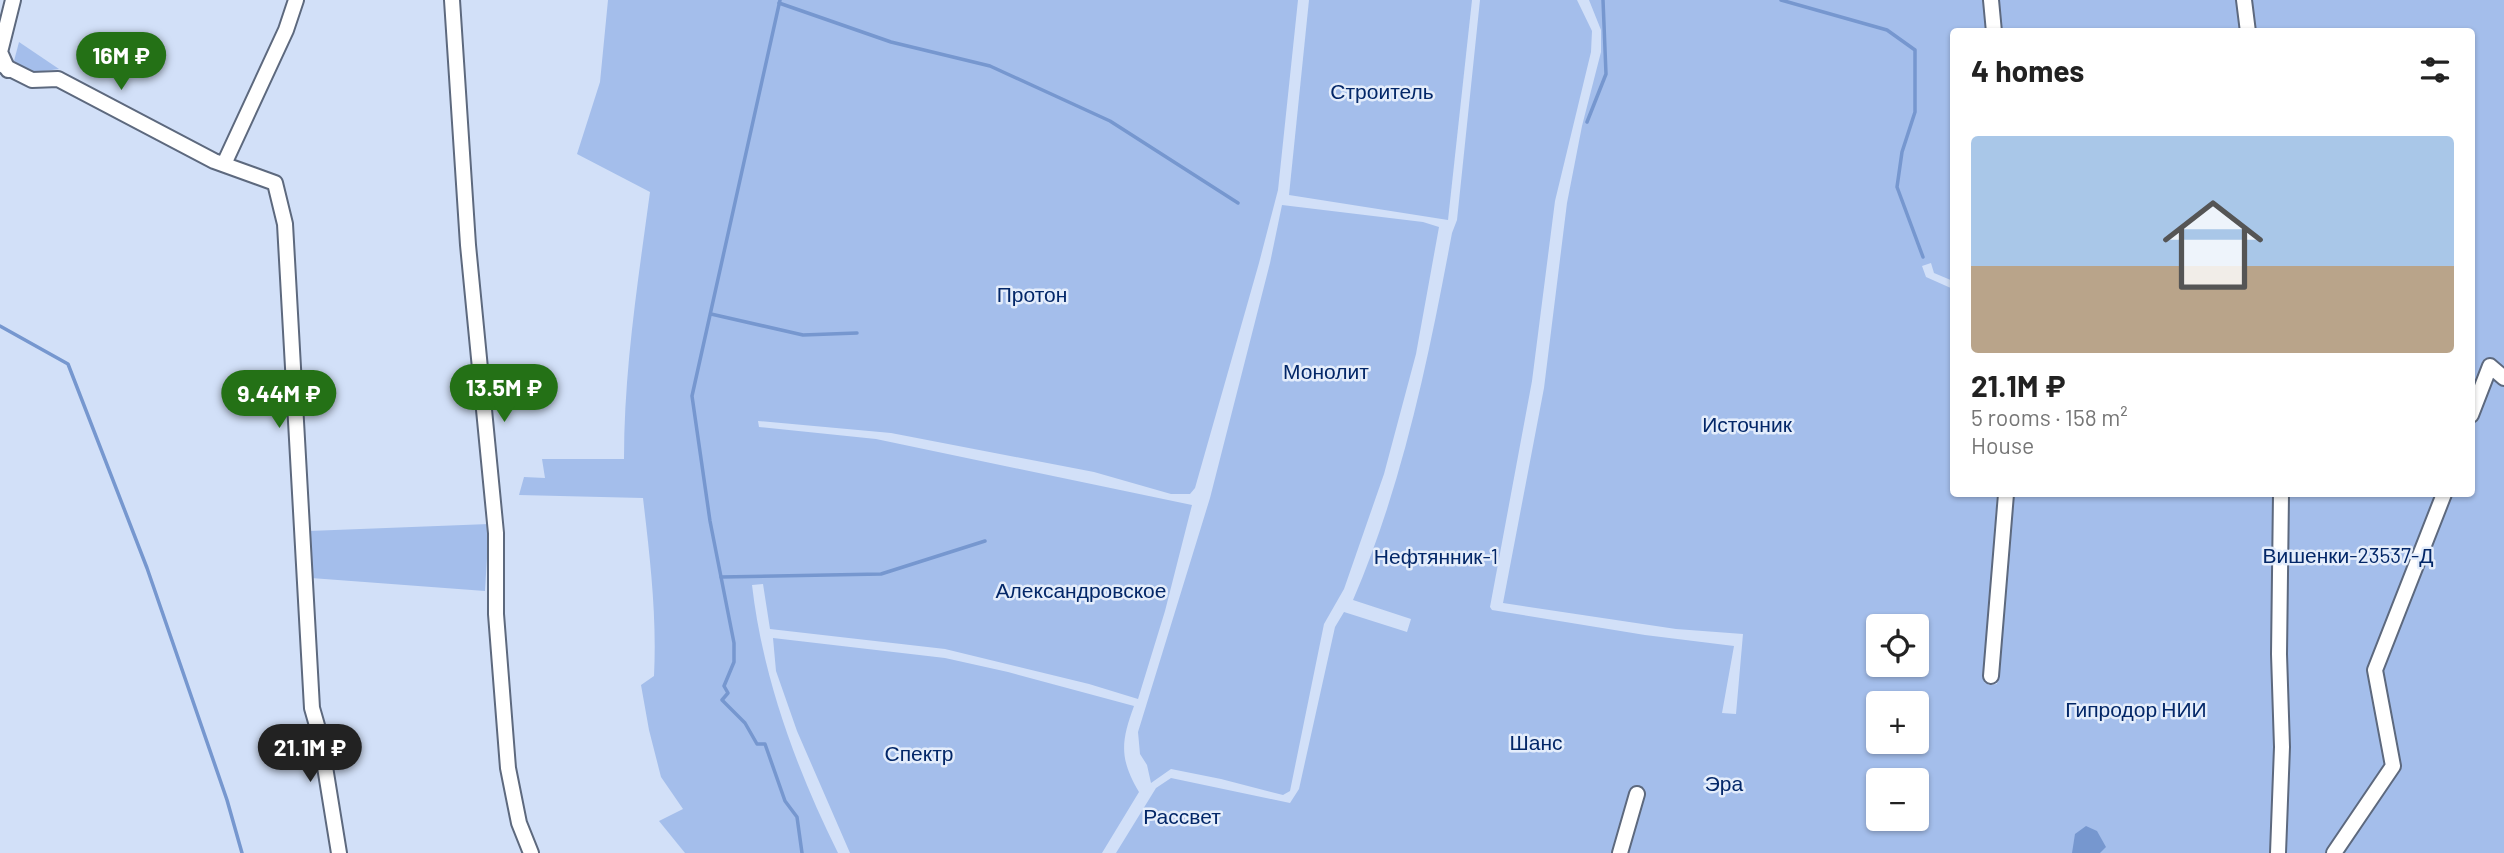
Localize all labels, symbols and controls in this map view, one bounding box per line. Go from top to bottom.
pin: 16M ₽ [72,32,170,92]
text: 16M ₽ [92,41,150,69]
icon: filters [2416,51,2454,89]
text: 4 homes [1971,52,2084,88]
park label: Строитель [1330,78,1434,103]
icon: home [2150,182,2276,308]
park label: Протон [997,281,1067,306]
park label: Монолит [1283,358,1369,383]
pin: 13.5M ₽ [439,364,569,424]
text: 21.1M ₽ [1971,367,2065,403]
pin: 9.44M ₽ [214,370,344,430]
text: 13.5M ₽ [466,373,542,401]
text: 9.44M ₽ [237,379,321,407]
text: 5 rooms · 158 m² [1971,403,2128,431]
park label: Источник [1702,411,1793,436]
text: House [1971,431,2034,459]
park label: Вишенки-23537-Д [2262,542,2434,567]
park label: Нефтянник-1 [1374,543,1498,568]
park label: Александровское [996,577,1166,602]
map controls [1866,614,1929,831]
button: locate [1866,614,1929,677]
button: + [1866,691,1929,754]
park label: Гипродор НИИ [2065,696,2207,721]
pin: 21.1M ₽ [245,724,375,784]
park label: Шанс [1509,729,1563,754]
text: 21.1M ₽ [274,733,346,761]
park label: Спектр [885,740,953,765]
button: − [1866,768,1929,831]
park label: Эра [1705,770,1744,795]
park label: Рассвет [1143,803,1221,828]

